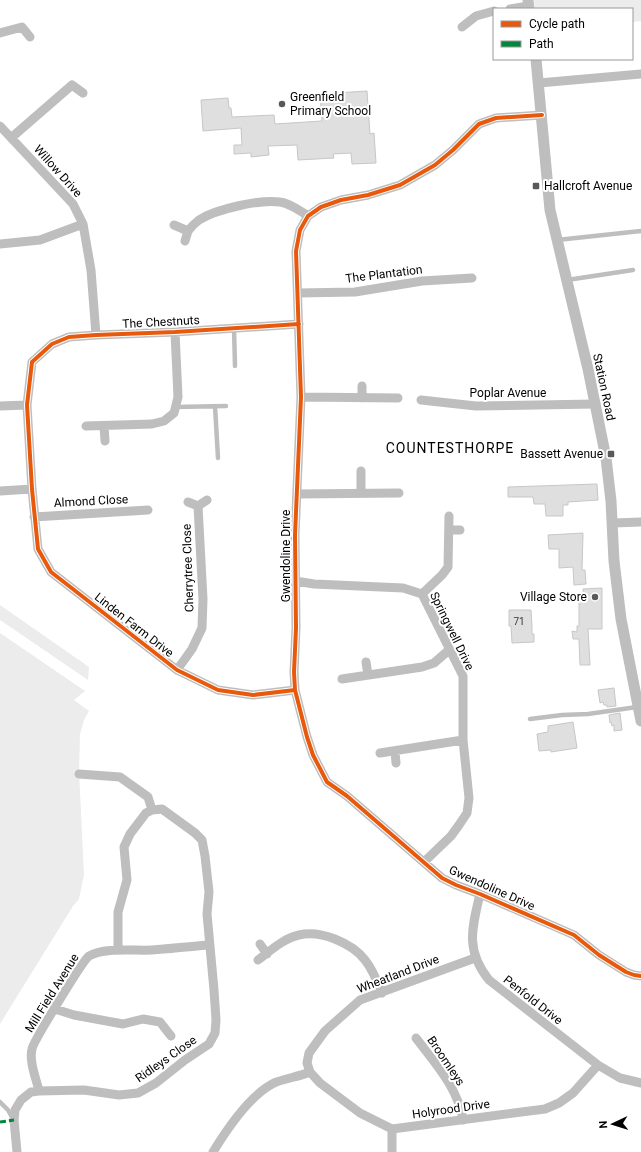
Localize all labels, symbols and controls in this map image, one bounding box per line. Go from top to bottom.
legend [493,8,633,60]
text: Cycle path [529,17,585,31]
text: Path [529,37,554,51]
place label: Greenfield Primary School [290,90,371,118]
marker: Greenfield Primary School [277,99,287,109]
street label: Willow Drive [31,142,85,200]
place label: Hallcroft Avenue [544,179,632,193]
marker: Hallcroft Avenue [531,181,541,191]
street label: The Plantation [345,262,423,286]
street label: The Chestnuts [122,313,200,331]
street label: Station Road [590,352,618,422]
street label: Poplar Avenue [470,386,546,400]
district label: COUNTESTHORPE [386,440,514,456]
place label: Bassett Avenue [520,447,603,461]
marker: Bassett Avenue [606,449,616,459]
street label: Almond Close [53,492,129,510]
street label: Gwendoline Drive [279,510,293,602]
street label: Cherrytree Close [179,524,197,612]
street label: Linden Farm Drive [92,590,176,660]
street label: Springwell Drive [427,590,477,672]
place label: Village Store [520,590,587,604]
marker: Village Store [590,592,600,602]
house number: 71 [513,616,525,627]
street label: Gwendoline Drive [447,863,537,913]
street label: Mill Field Avenue [22,951,82,1035]
street label: Wheatland Drive [355,952,441,996]
street label: Penfold Drive [501,973,565,1027]
street label: Ridleys Close [133,1033,199,1085]
street label: Broomleys [424,1034,468,1088]
street label: Holyrood Drive [411,1097,491,1121]
north arrow [593,1104,633,1144]
text: N [597,1120,610,1129]

